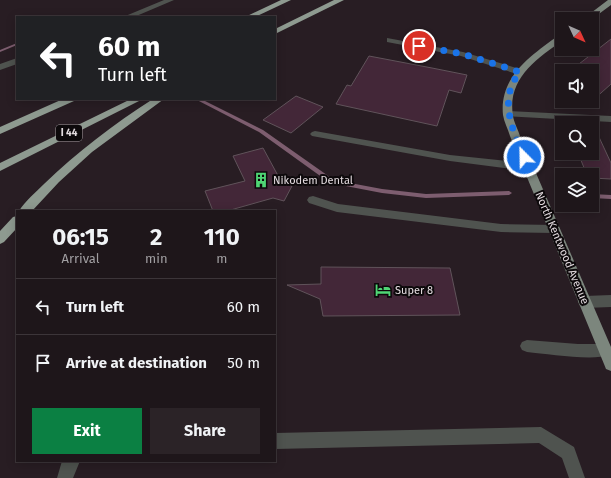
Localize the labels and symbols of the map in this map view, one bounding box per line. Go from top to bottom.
north arrow [555,12,599,56]
pin [402,29,436,63]
road number: I 44 [56,125,82,141]
position arrow [503,136,545,178]
building icon: Nikodem Dental [252,171,270,189]
place label: Nikodem Dental [273,174,353,187]
street label: North Kentwood Avenue [532,190,592,306]
hotel icon: Super 8 [374,281,392,299]
place label: Super 8 [395,284,433,297]

